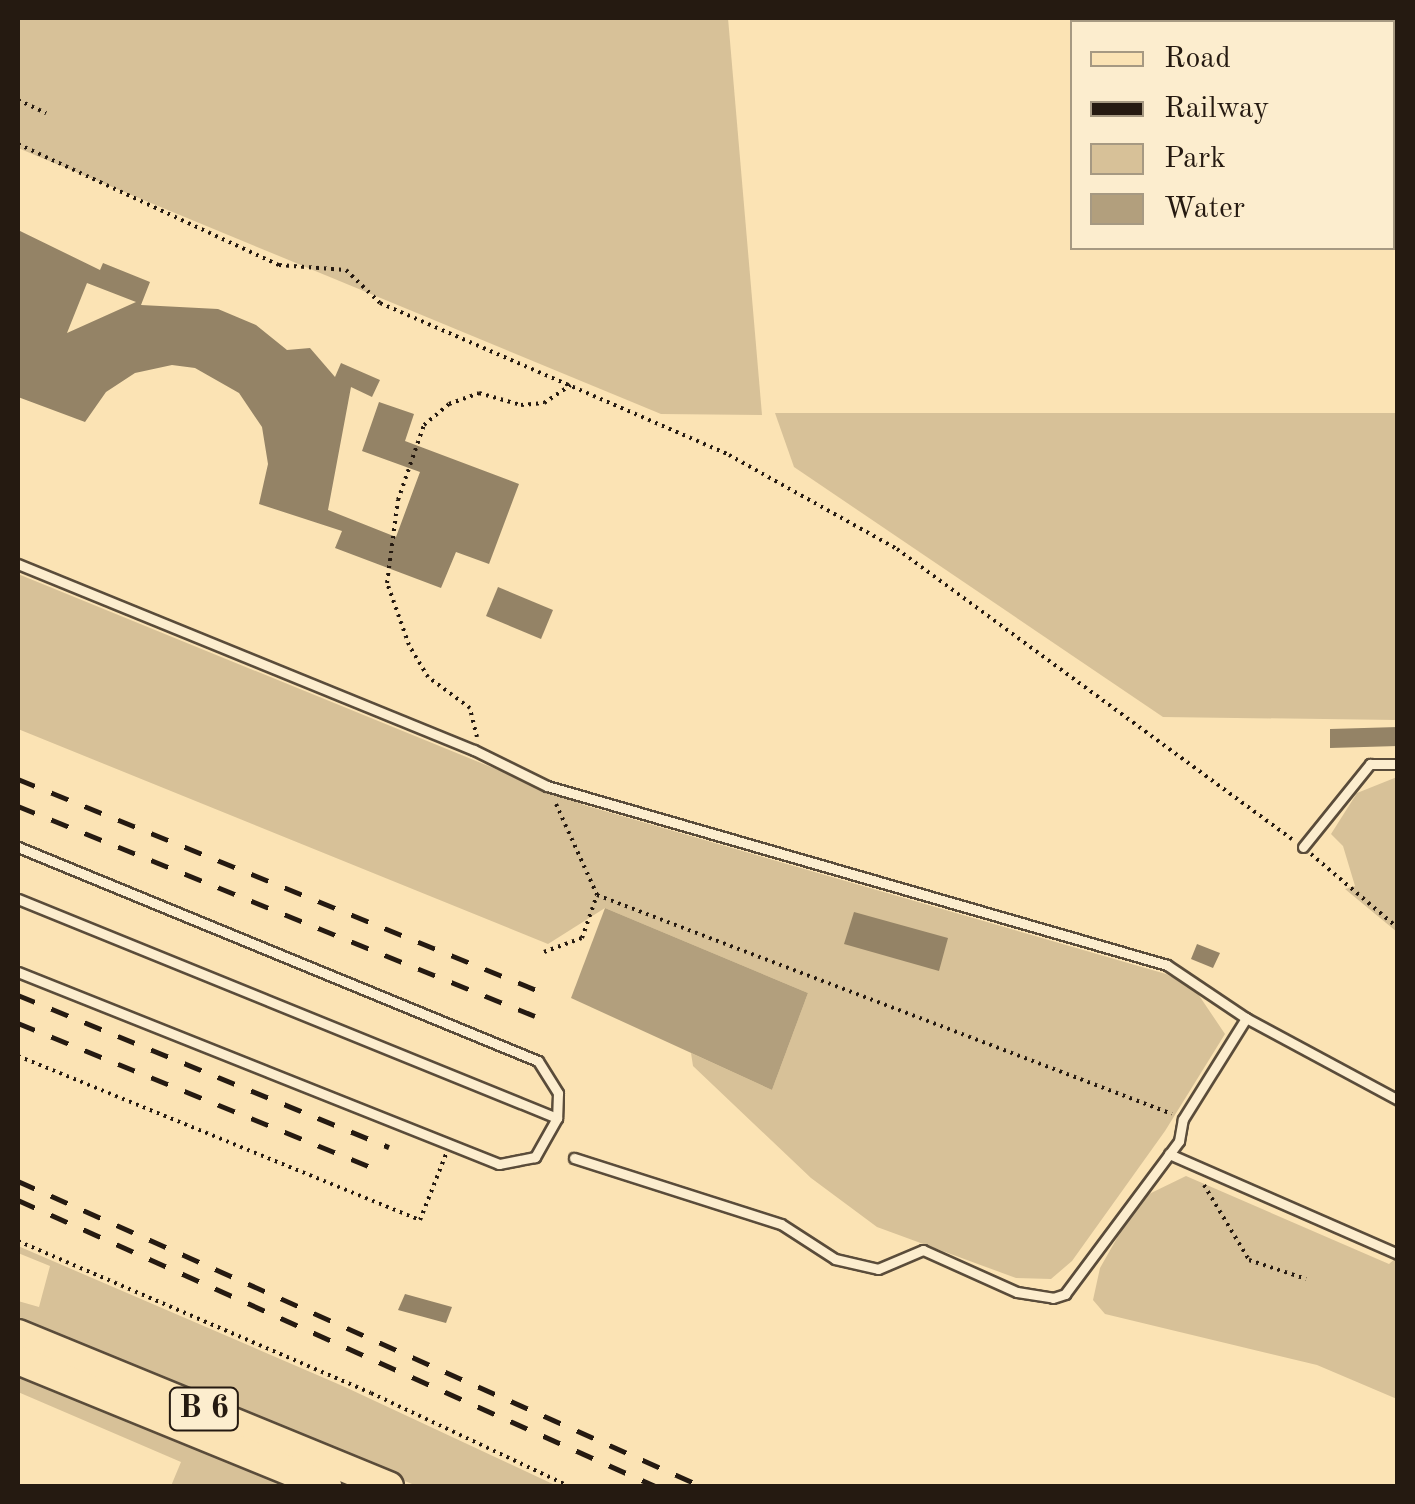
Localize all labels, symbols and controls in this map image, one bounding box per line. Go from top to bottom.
legend [1070,20,1395,250]
text: Road [1164,44,1231,74]
text: Railway [1164,94,1269,124]
text: Park [1164,144,1226,174]
text: Water [1164,194,1245,224]
road number: B 6 [166,1382,242,1436]

